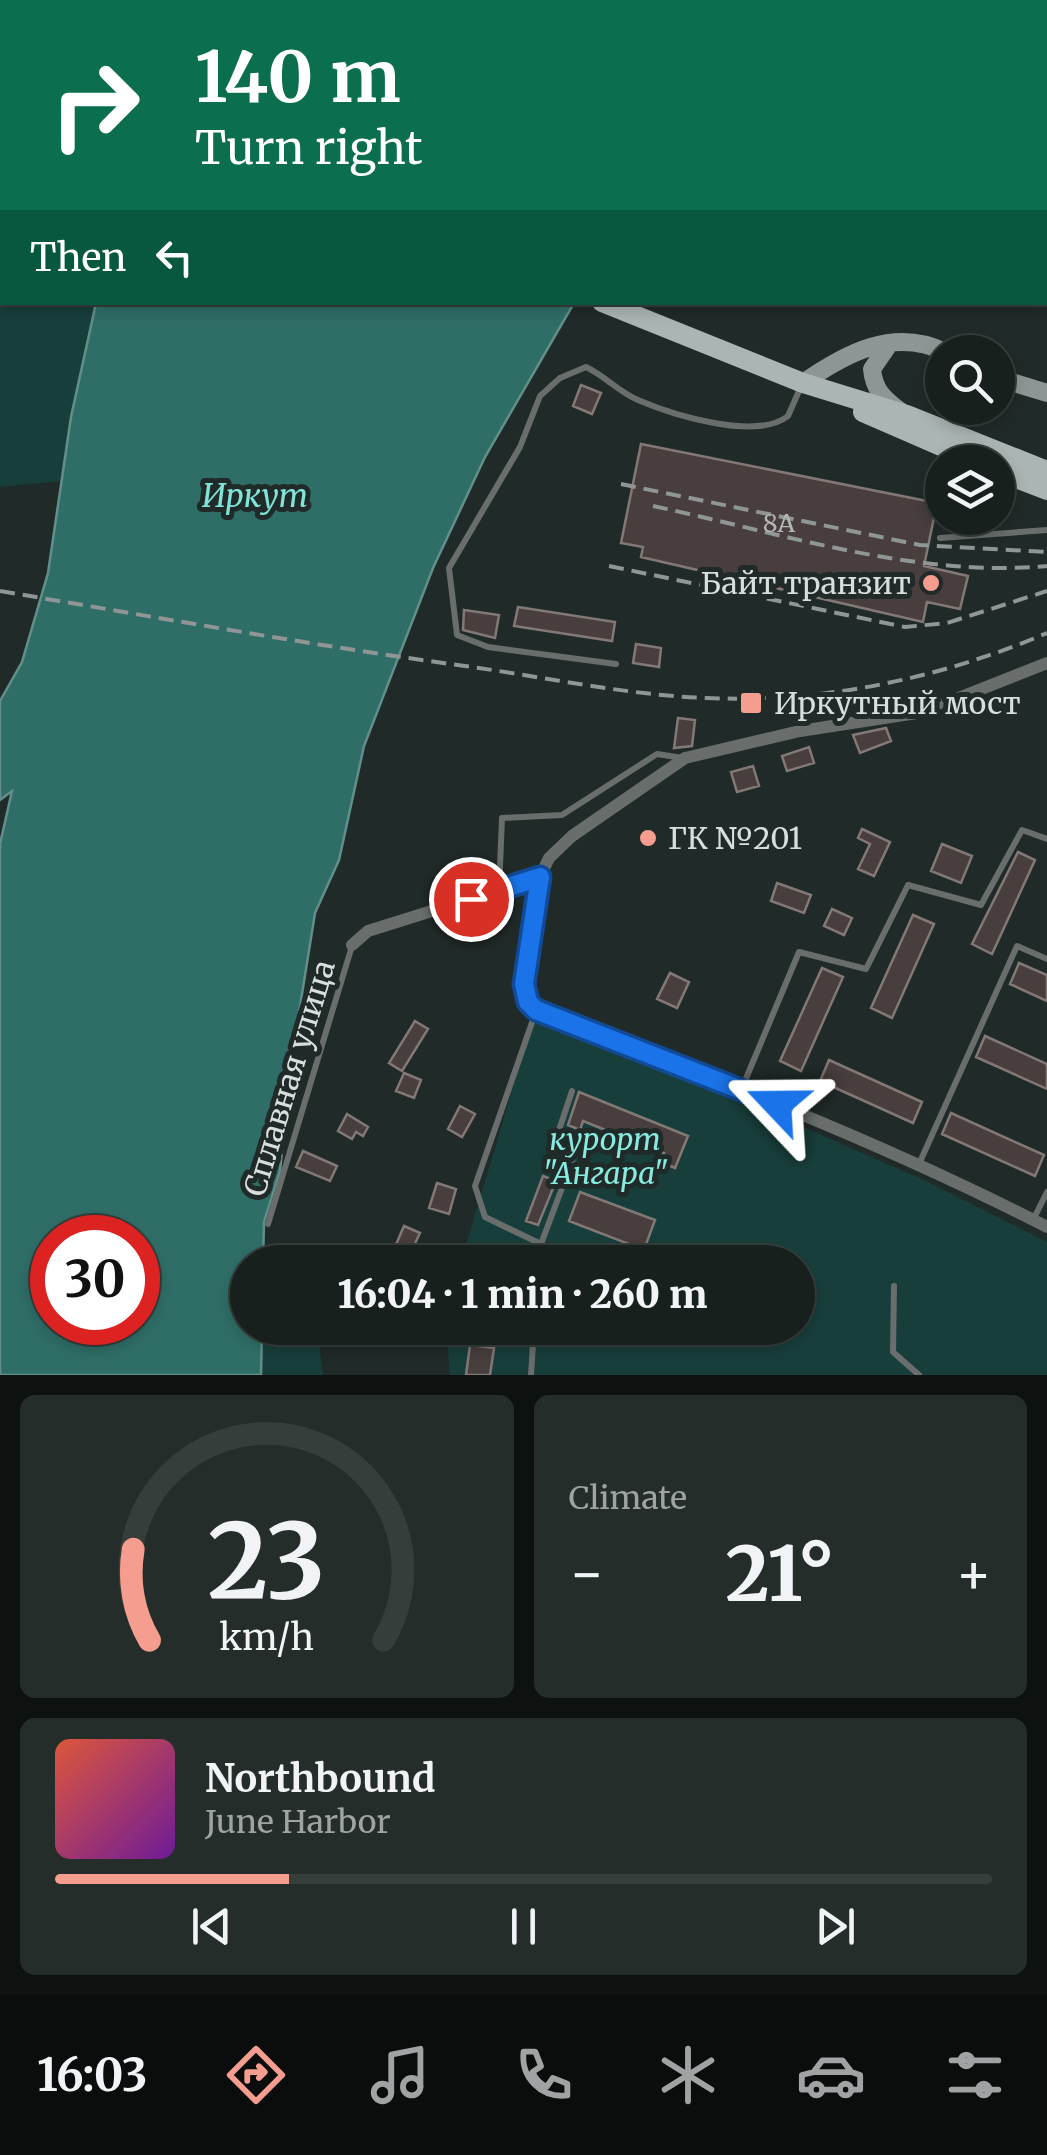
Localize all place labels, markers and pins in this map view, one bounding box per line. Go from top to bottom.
place label: Байт транзит [701,564,911,602]
marker: Байт транзит [920,572,942,594]
place label: Иркутный мост [774,684,1021,722]
marker: Иркутный мост [738,690,764,716]
place label: ГК №201 [668,819,802,857]
marker: ГК №201 [637,827,659,849]
pin [429,857,514,942]

